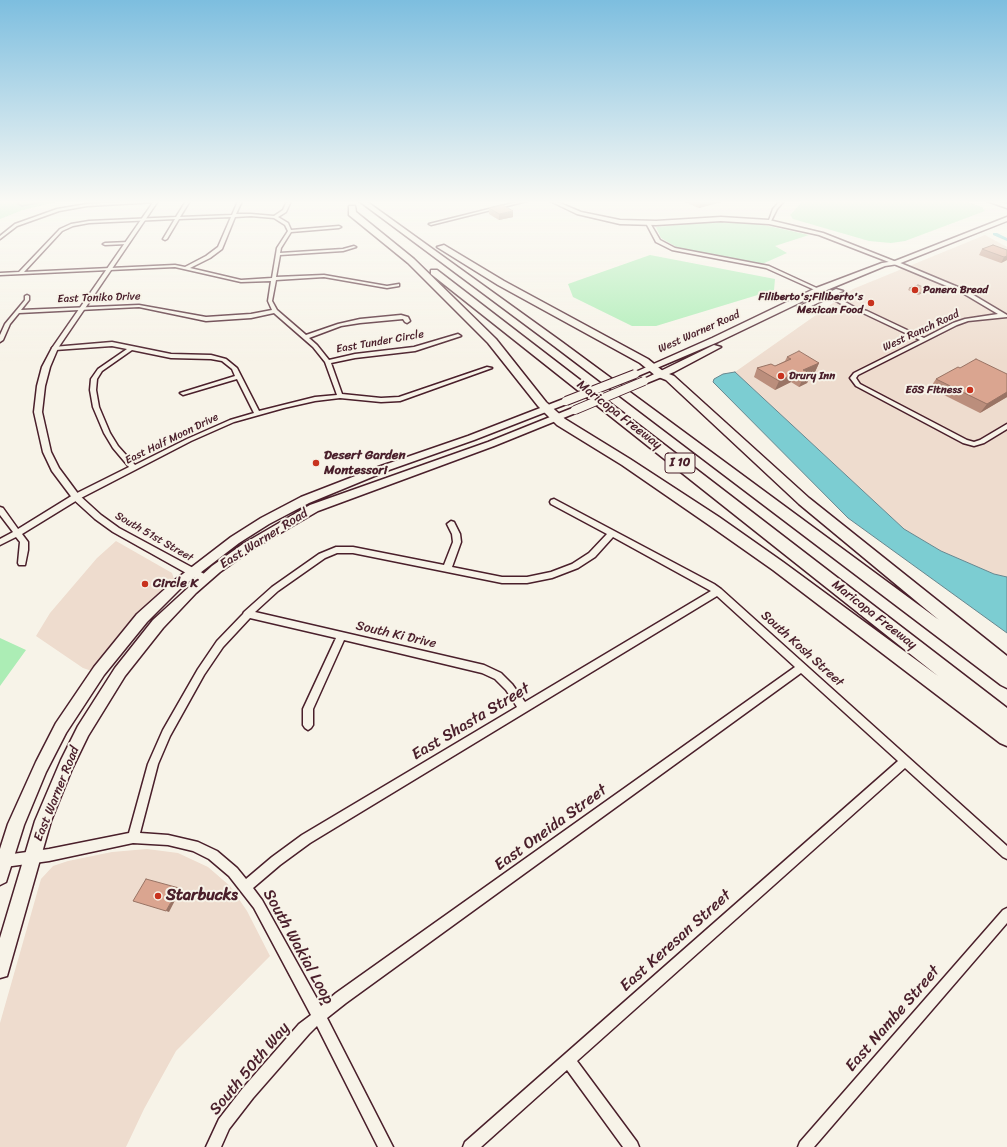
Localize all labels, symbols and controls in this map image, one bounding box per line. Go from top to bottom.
place label: Panera Bread [923,283,988,297]
marker: Panera Bread [910,285,920,295]
street label: East Toniko Drive [57,290,141,306]
place label: Filiberto's;Filiberto's Mexican Food [759,290,863,316]
marker: Filiberto's;Filiberto's Mexican Food [866,298,876,308]
street label: West Warner Road [656,308,742,356]
street label: West Ranch Road [881,308,961,354]
street label: East Tunder Circle [335,328,425,356]
place label: Drury Inn [789,369,835,383]
marker: Drury Inn [776,371,786,381]
street label: Maricopa Freeway [573,377,665,453]
place label: EōS Fitness [906,383,962,397]
marker: EōS Fitness [965,385,975,395]
street label: East Half Moon Drive [123,411,221,467]
place label: Desert Garden Montessori [324,448,406,479]
road number: I 10 [665,453,695,473]
marker: Desert Garden Montessori [311,458,321,468]
street label: East Warner Road [217,506,311,572]
street label: South 51st Street [113,509,195,565]
place label: Circle K [153,576,198,592]
street label: Maricopa Freeway [828,577,920,653]
marker: Circle K [140,579,150,589]
street label: South Kosh Street [757,608,847,690]
street label: South Ki Drive [354,618,438,652]
street label: East Shasta Street [408,679,534,765]
street label: East Warner Road [31,744,83,844]
street label: East Oneida Street [491,781,611,875]
place label: Starbucks [166,886,238,906]
street label: South Wakial Loop [258,886,338,1008]
street label: East Keresan Street [616,886,736,996]
marker: Starbucks [153,891,163,901]
street label: East Nambe Street [842,962,944,1076]
street label: South 50th Way [206,1019,294,1119]

